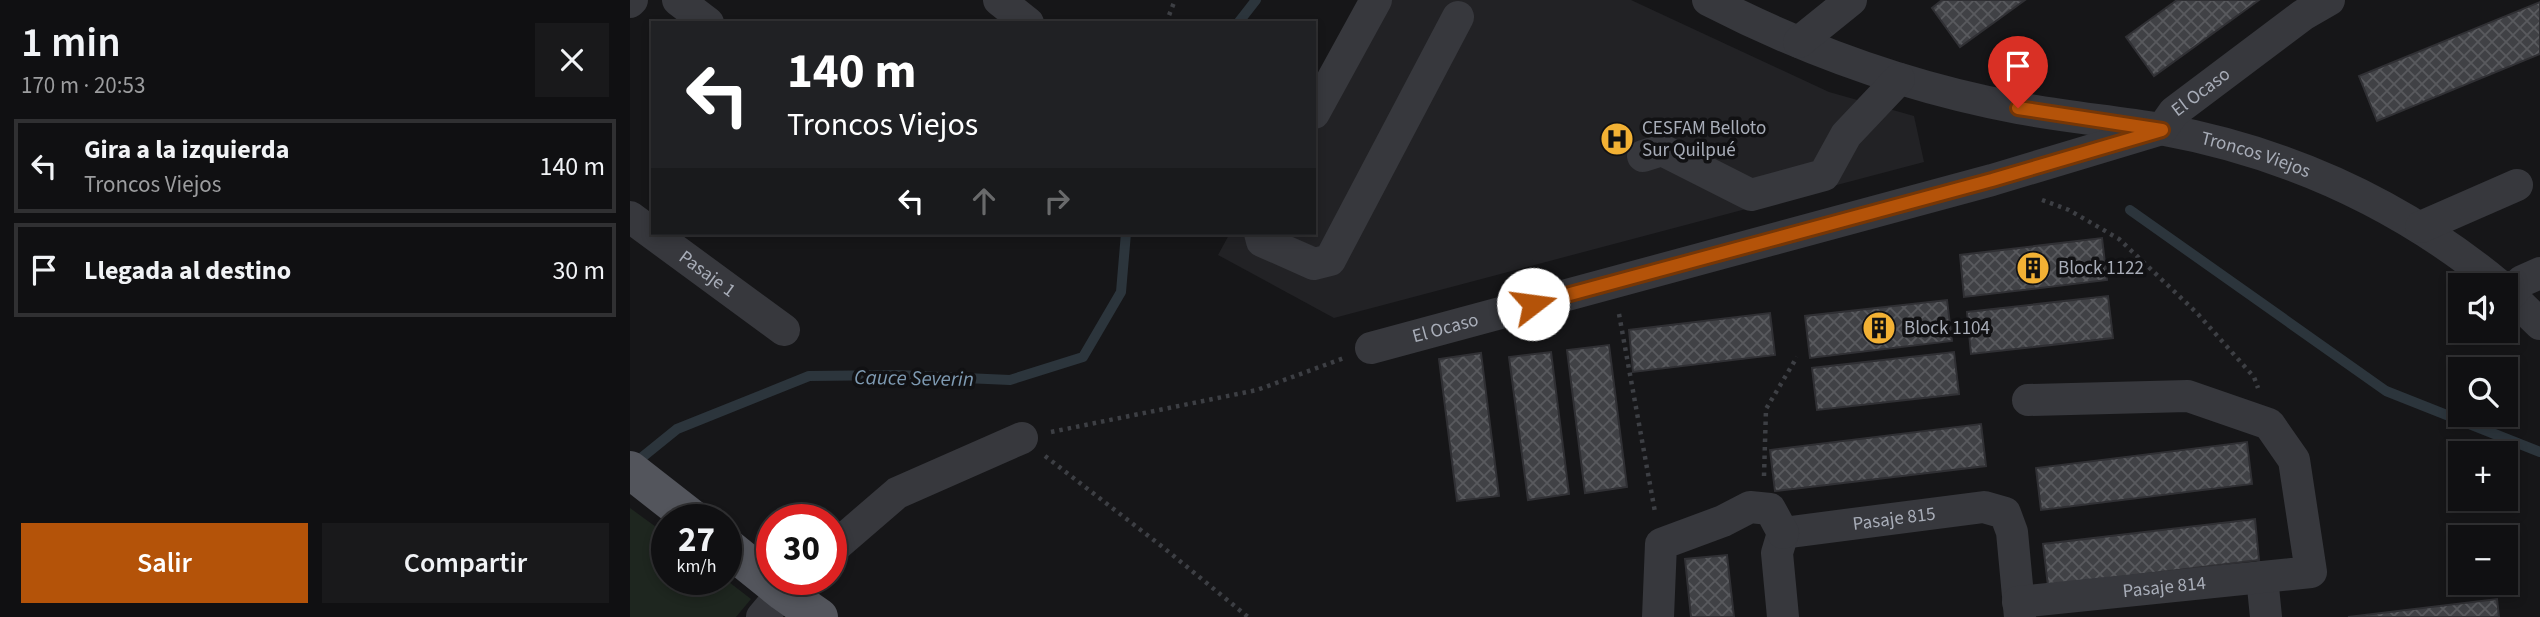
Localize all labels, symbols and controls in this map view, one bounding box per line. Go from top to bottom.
text: 1 min [21,13,121,73]
button: close [535,23,609,97]
pin [1988,36,2048,108]
text: 140 m [787,37,916,107]
icon: arrive [1999,47,2037,85]
icon: left [672,49,763,140]
street label: El Ocaso [2166,61,2236,123]
text: 170 m · 20:53 [21,69,145,102]
text: Troncos Viejos [787,102,978,148]
place label: CESFAM Belloto Sur Quilpué [1642,115,1766,164]
hospital icon: CESFAM Belloto Sur Quilpué [1598,120,1636,158]
street label: Troncos Viejos [2198,125,2315,185]
text: Gira a la izquierda [84,131,289,168]
icon: left [25,147,63,185]
text: 140 m [539,148,605,185]
text: Troncos Viejos [84,168,221,201]
icon: left [892,182,930,220]
icon: ahead [965,182,1003,220]
icon: right [1038,182,1076,220]
street label: Pasaje 1 [673,244,741,304]
building icon: Block 1122 [2014,249,2052,287]
icon: arrive [25,251,63,289]
text: Llegada al destino [84,252,291,289]
text: 30 m [552,252,605,289]
place label: Block 1122 [2058,255,2144,282]
position arrow [1496,267,1570,341]
map controls [2448,273,2518,595]
button: sound [2448,273,2518,343]
street label: El Ocaso [1409,306,1482,350]
building icon: Block 1104 [1860,309,1898,347]
place label: Block 1104 [1904,315,1990,342]
button: search [2448,357,2518,427]
water label: Cauce Severin [854,362,974,394]
button: + [2448,441,2518,511]
street label: Pasaje 815 [1851,500,1937,537]
speed limit sign: 30 [756,504,847,595]
text: 27 [678,515,715,565]
button: Salir [21,523,308,603]
button: Compartir [322,523,609,603]
button: − [2448,525,2518,595]
text: km/h [677,554,716,579]
street label: Pasaje 814 [2121,569,2207,605]

